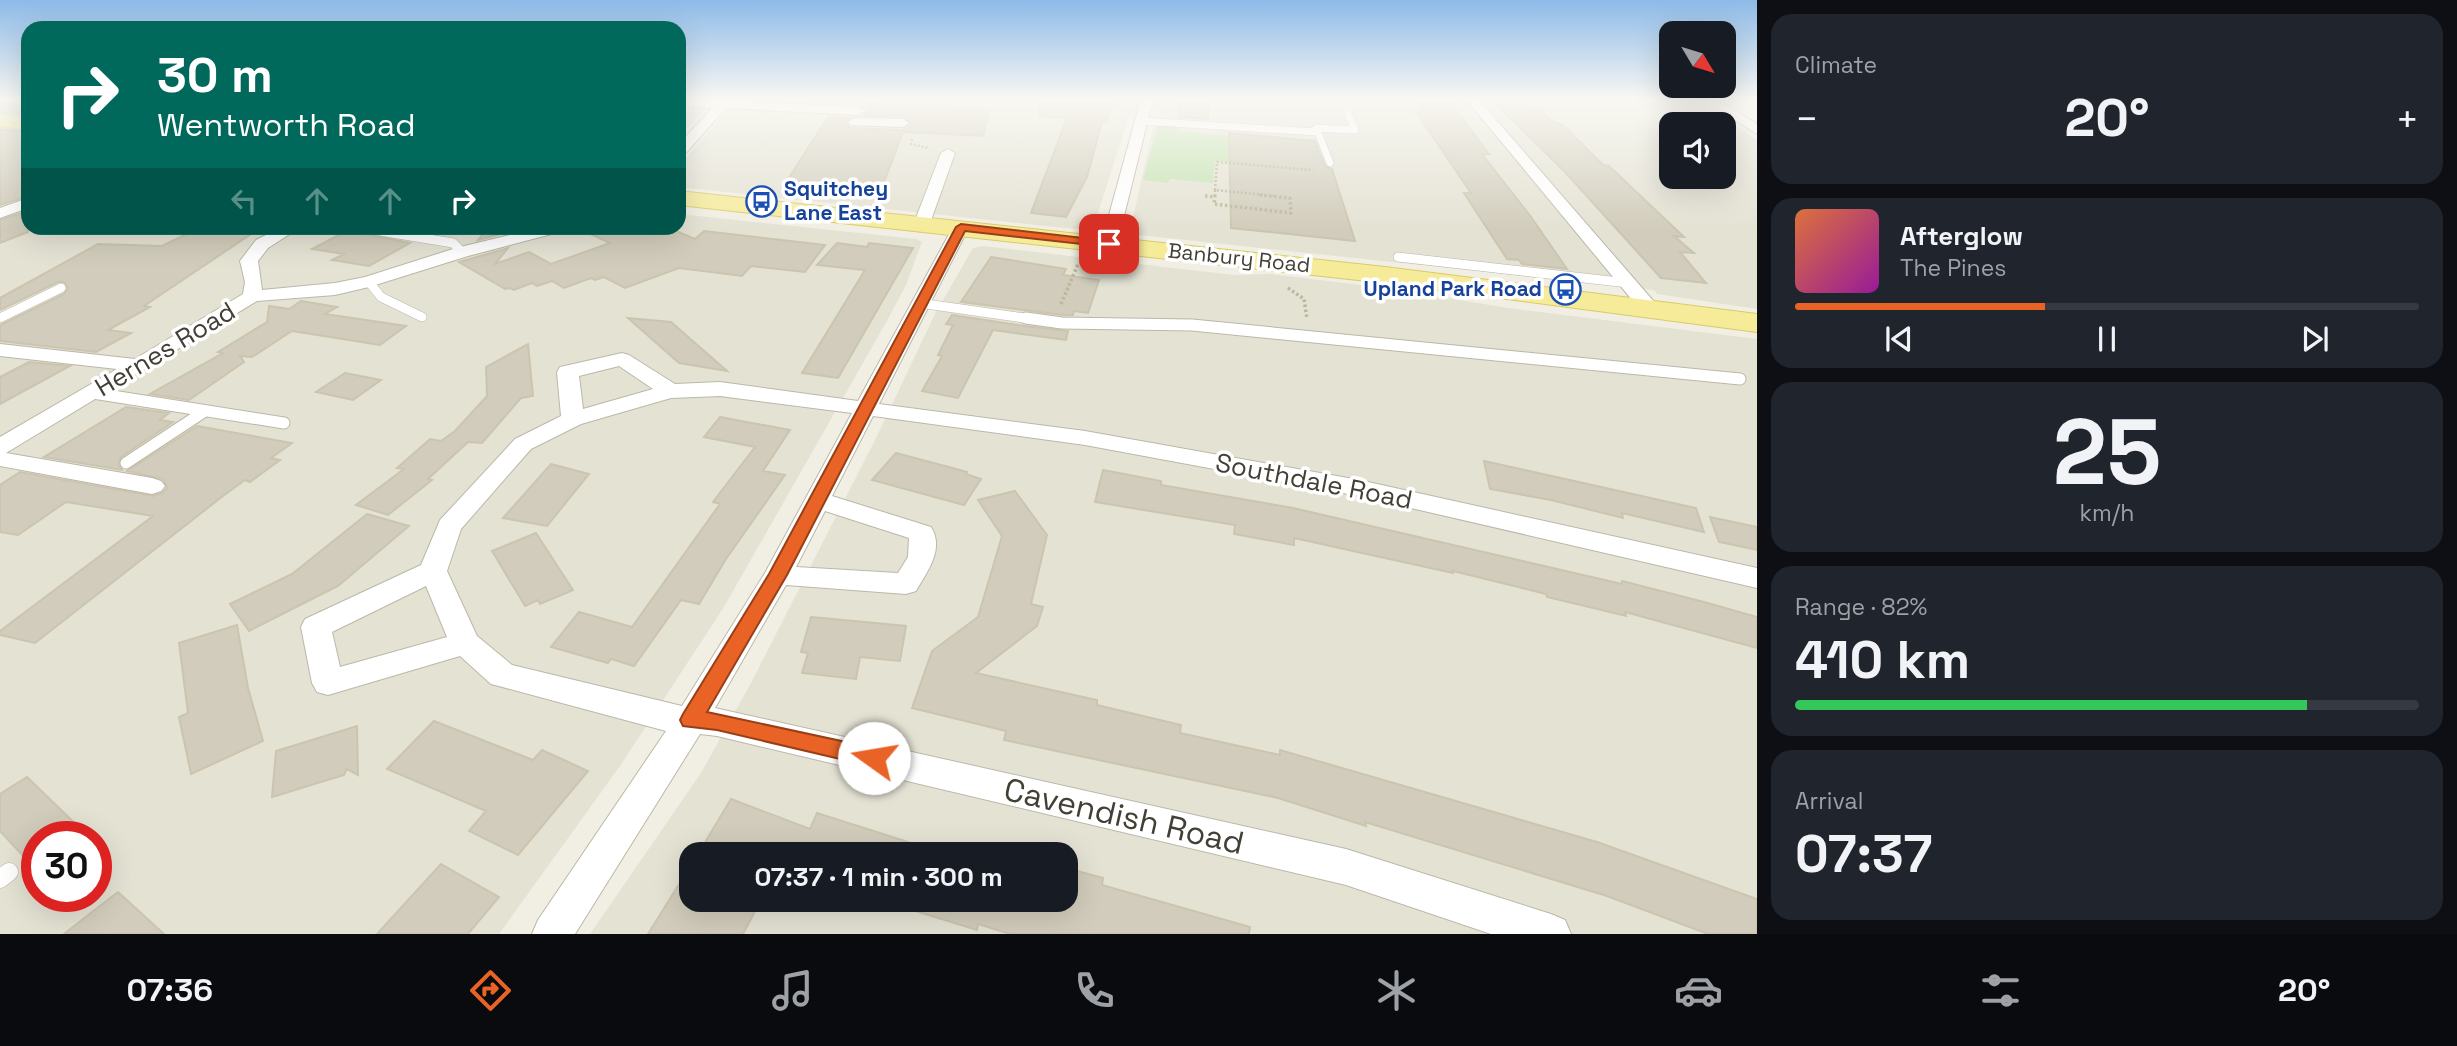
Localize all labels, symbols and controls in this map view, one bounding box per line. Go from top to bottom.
north arrow [1659,21,1736,98]
map controls [1659,21,1736,189]
text: 30 m [157,44,273,106]
icon: right [42,49,133,140]
text: Climate [1795,50,1877,80]
text: 20° [2064,85,2150,151]
text: − [1795,95,1819,143]
text: + [2395,95,2419,143]
text: Wentworth Road [157,105,416,145]
button: sound [1659,112,1736,189]
place label: Squitchey Lane East [784,175,888,226]
icon: left [225,182,263,220]
icon: ahead [298,182,336,220]
icon: ahead [371,182,409,220]
icon: right [444,182,482,220]
bus stop icon: Squitchey Lane East [744,184,778,218]
pin [1079,214,1139,274]
text: Afterglow [1900,219,2023,253]
icon: arrive [1090,225,1128,263]
street label: Banbury Road [1167,237,1312,278]
text: The Pines [1900,253,2006,283]
bus stop icon: Upland Park Road [1548,272,1582,306]
place label: Upland Park Road [1364,275,1542,302]
street label: Hernes Road [89,294,241,404]
icon: previous [1880,320,1918,358]
icon: pause [2088,320,2126,358]
icon: next [2296,320,2334,358]
text: 25 [2053,394,2161,511]
street label: Southdale Road [1213,445,1415,517]
text: km/h [2080,498,2134,528]
text: Range · 82% [1795,592,1927,622]
text: 410 km [1795,627,1970,693]
position arrow [837,721,911,795]
street label: Cavendish Road [1000,769,1248,863]
text: Arrival [1795,786,1863,816]
speed limit sign: 30 [21,821,112,912]
text: 07:37 [1795,821,1932,887]
text: 07:37 · 1 min · 300 m [754,860,1003,894]
icon: directions [466,966,515,1015]
icon: music [768,966,817,1015]
icon: phone [1070,966,1119,1015]
icon: climate [1372,966,1421,1015]
icon: car [1674,966,1723,1015]
icon: filters [1976,966,2025,1015]
text: 07:36 [127,970,213,1010]
text: 20° [2278,970,2330,1010]

